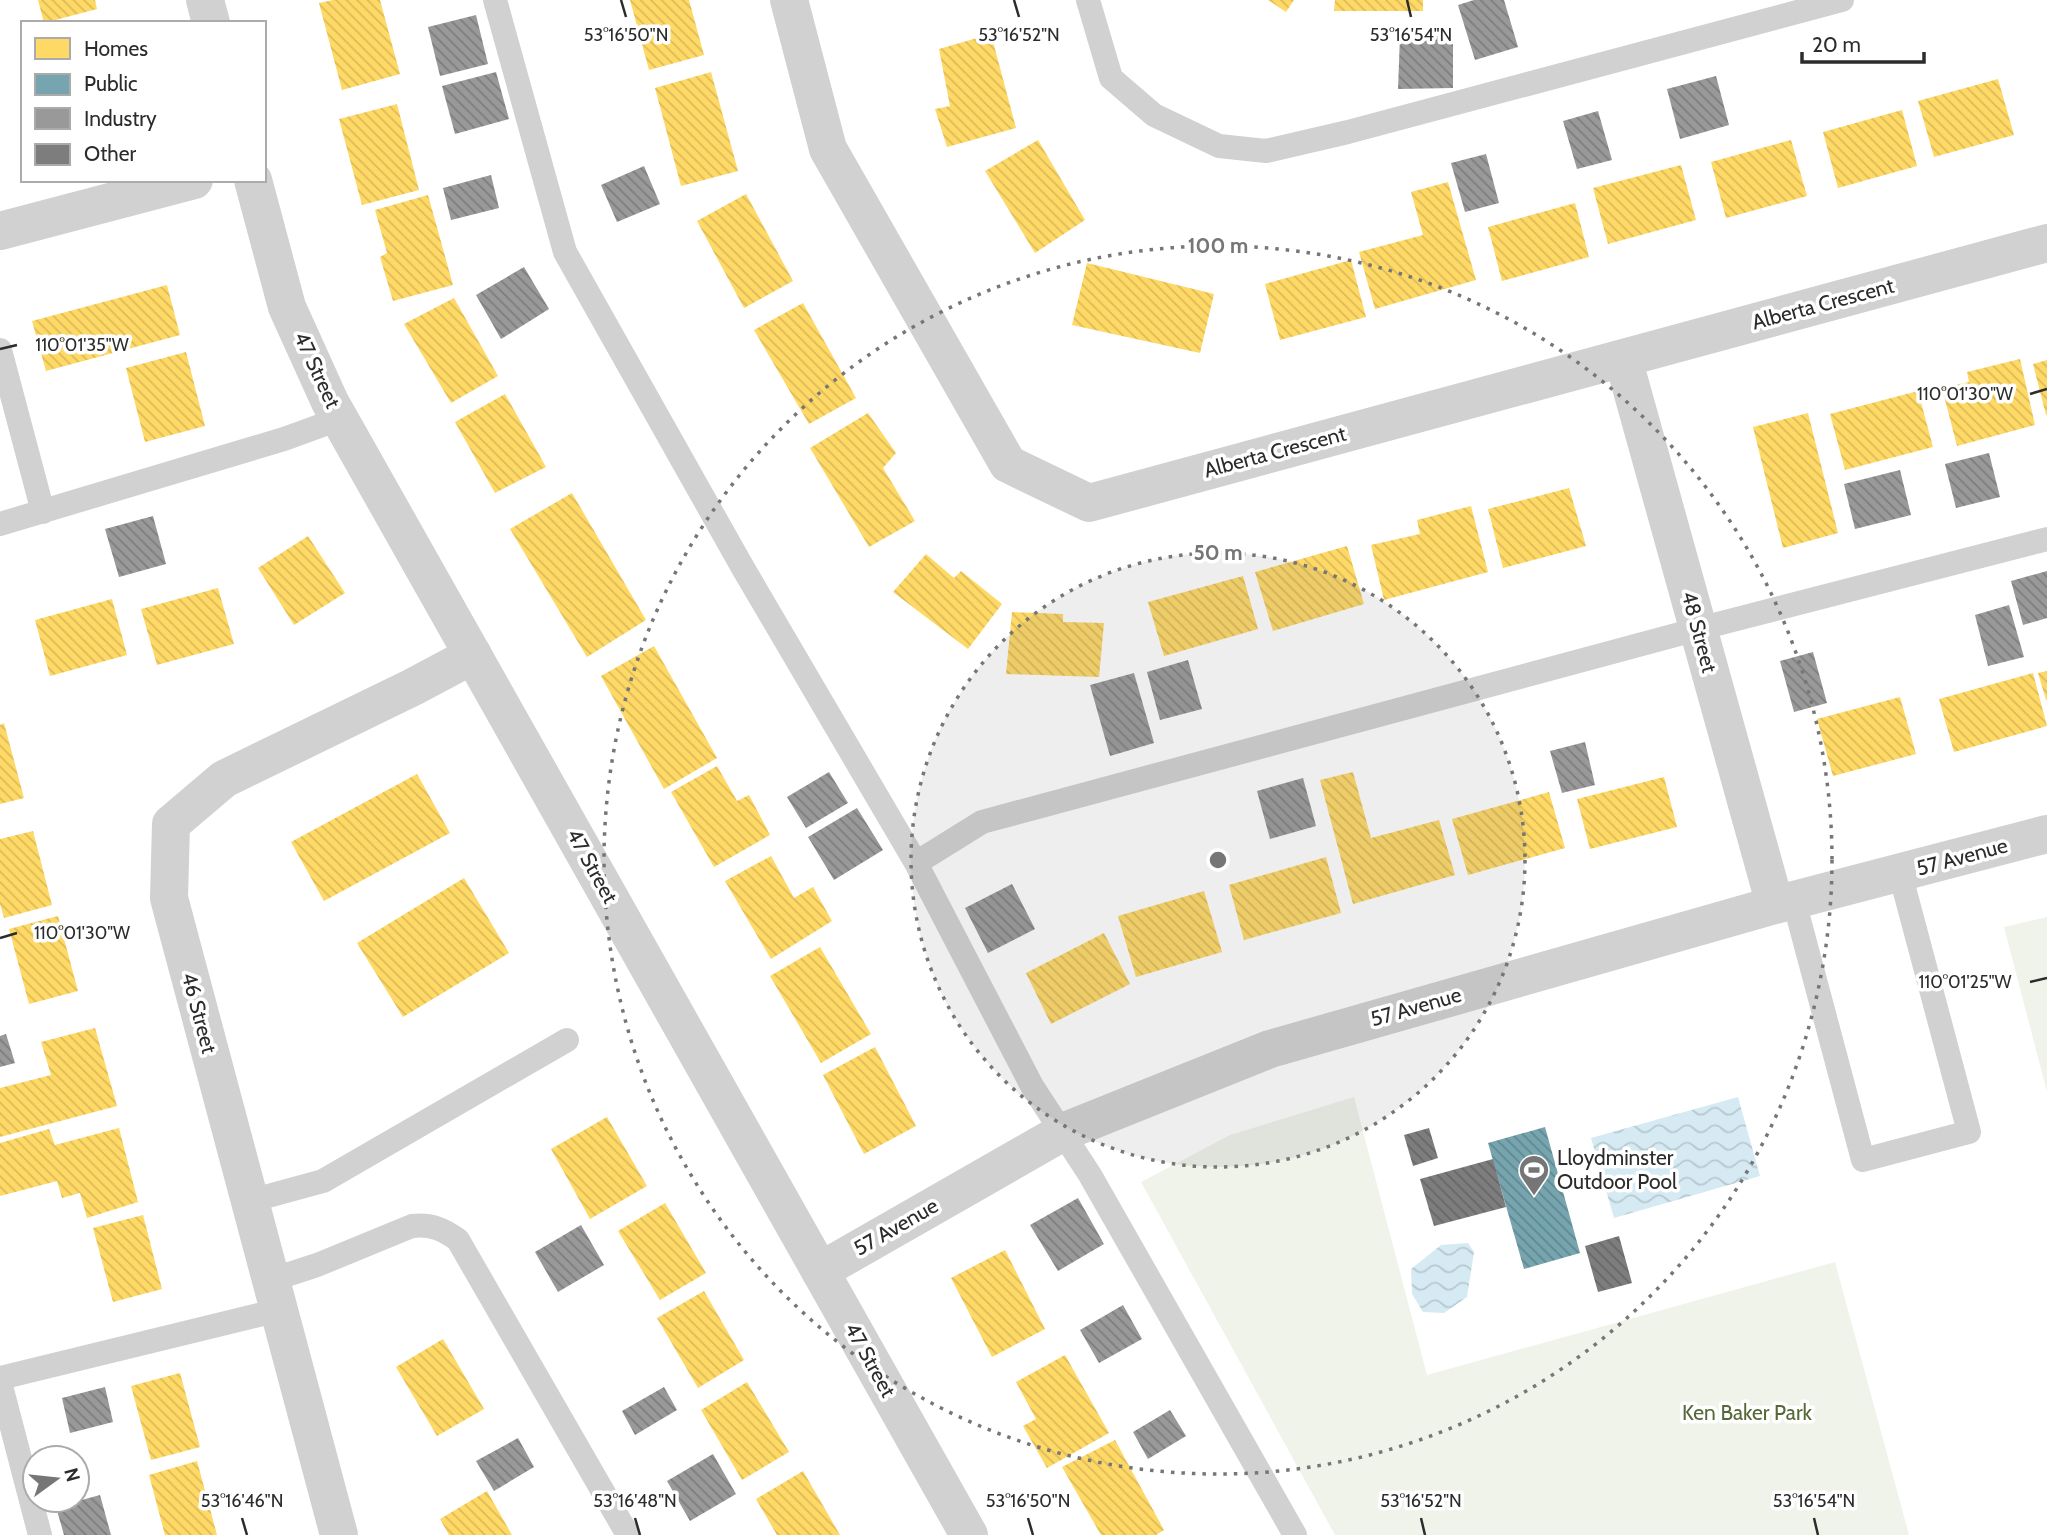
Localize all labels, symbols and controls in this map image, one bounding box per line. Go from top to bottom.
legend [21,21,266,182]
scale bar [1802,21,1924,65]
text: 53°16'50"N [584,24,668,46]
text: 53°16'52"N [978,24,1060,46]
text: 53°16'54"N [1370,24,1452,46]
text: 20 m [1812,32,1861,57]
text: Homes [84,36,148,61]
text: Public [84,71,138,96]
text: Industry [84,106,157,131]
text: Other [84,141,136,166]
text: 100 m [1188,233,1248,258]
street label: Alberta Crescent [1749,273,1897,334]
street label: 47 Street [289,328,346,412]
text: 110°01'35"W [35,334,129,356]
text: 110°01'30"W [1917,383,2013,405]
street label: Alberta Crescent [1201,421,1349,482]
text: 50 m [1193,540,1243,565]
street label: 48 Street [1677,588,1722,675]
street label: 47 Street [562,824,623,907]
street label: 57 Avenue [1914,832,2010,881]
centre of rings [1206,848,1230,872]
text: 110°01'30"W [34,922,130,944]
street label: 46 Street [177,970,222,1056]
text: 110°01'25"W [1918,971,2012,993]
street label: 57 Avenue [1368,982,1464,1031]
place label: Lloydminster Outdoor Pool [1557,1145,1677,1194]
sports icon: Lloydminster Outdoor Pool [1517,1153,1551,1197]
street label: 57 Avenue [849,1192,943,1261]
street label: 47 Street [840,1318,901,1401]
park label: Ken Baker Park [1682,1400,1813,1425]
north arrow [21,1444,91,1514]
text: N [59,1465,85,1484]
text: 53°16'46"N [201,1490,283,1512]
text: 53°16'48"N [593,1490,677,1512]
text: 53°16'50"N [986,1490,1070,1512]
text: 53°16'52"N [1380,1490,1462,1512]
text: 53°16'54"N [1773,1490,1855,1512]

